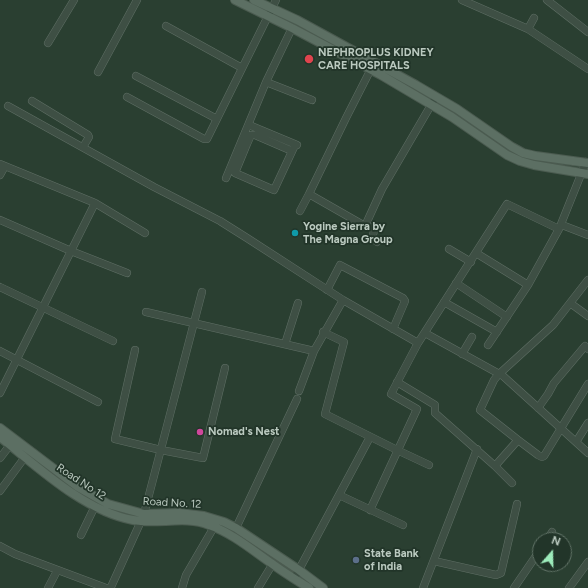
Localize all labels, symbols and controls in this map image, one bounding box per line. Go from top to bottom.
place label: NEPHROPLUS KIDNEY CARE HOSPITALS [318,46,433,72]
marker: NEPHROPLUS KIDNEY CARE HOSPITALS [303,53,315,65]
place label: Yogine Sierra by The Magna Group [303,220,393,246]
marker: Yogine Sierra by The Magna Group [290,228,300,238]
place label: Nomad's Nest [208,425,279,439]
marker: Nomad's Nest [195,427,205,437]
street label: Road No 12 [54,461,108,503]
street label: Road No. 12 [142,495,202,511]
north arrow [532,532,572,572]
text: N [550,534,562,549]
place label: State Bank of India [364,547,419,573]
marker: State Bank of India [351,555,361,565]

